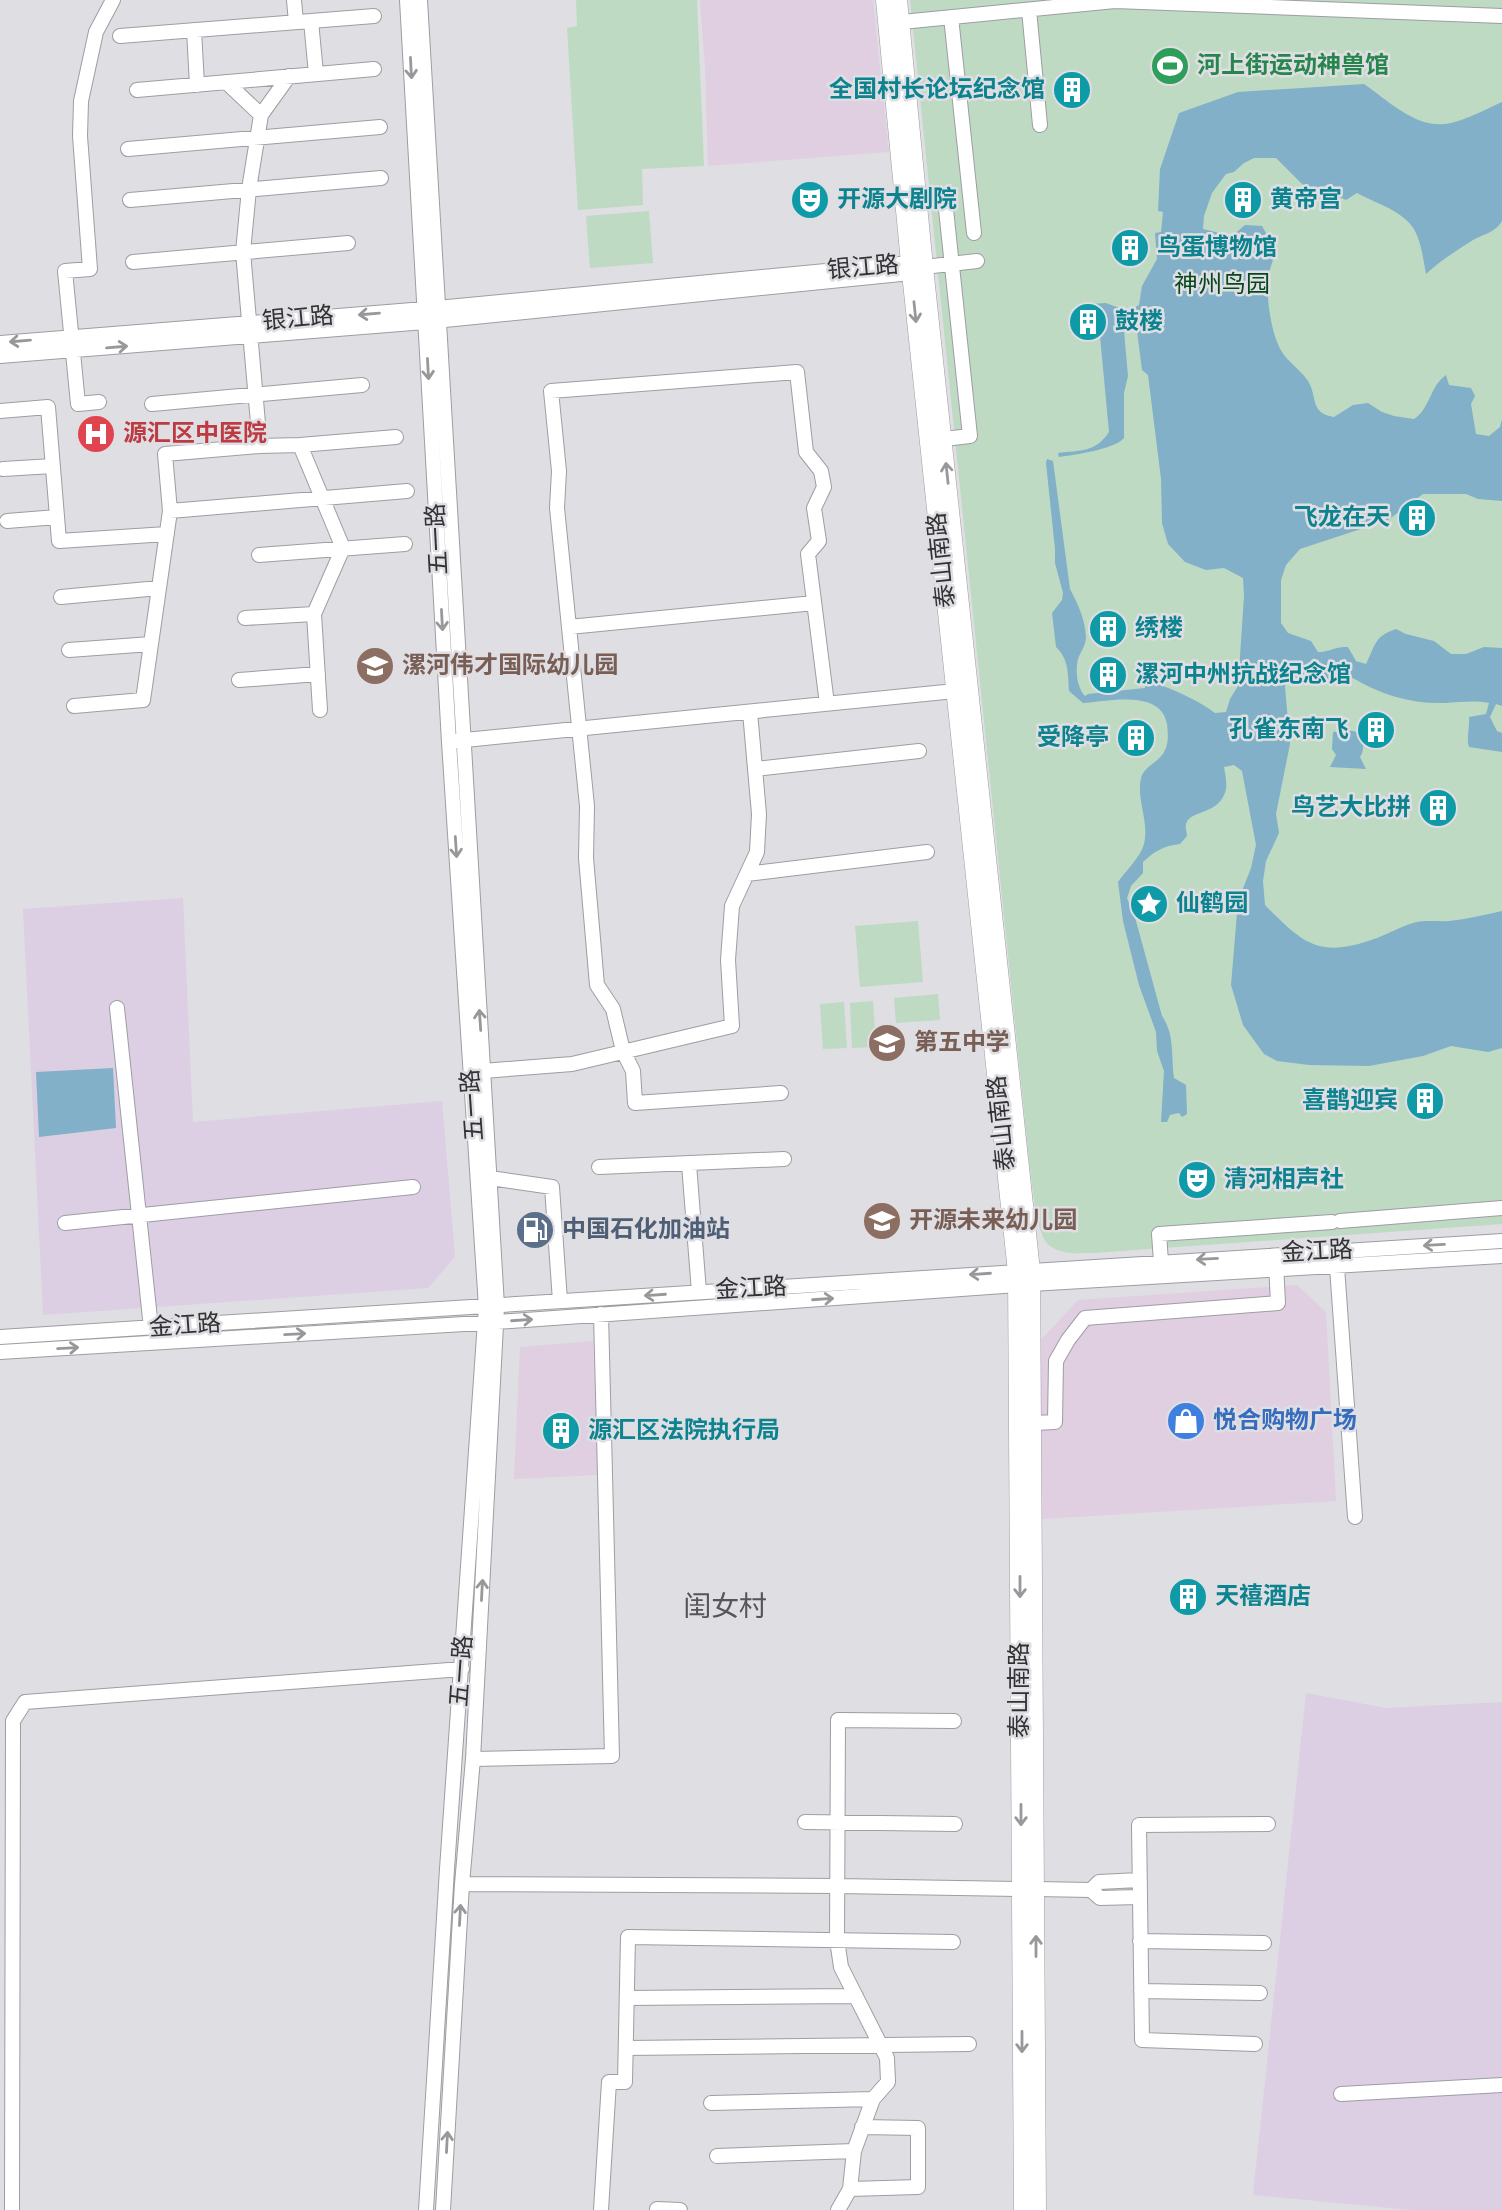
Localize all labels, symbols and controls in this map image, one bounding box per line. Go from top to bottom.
sports icon: 河上街运动神兽馆 [1149,45,1191,87]
place label: 河上街运动神兽馆 [1197,52,1389,78]
one-way arrow [404,56,417,79]
building icon: 全国村长论坛纪念馆 [1051,69,1093,111]
place label: 全国村长论坛纪念馆 [829,76,1045,102]
theatre icon: 开源大剧院 [789,179,831,221]
building icon: 黄帝宫 [1222,179,1264,221]
place label: 开源大剧院 [837,186,957,212]
place label: 黄帝宫 [1270,186,1342,212]
building icon: 鸟蛋博物馆 [1109,227,1151,269]
place label: 鸟蛋博物馆 [1157,234,1277,260]
street label: 银江路 [826,251,900,283]
park label: 神州鸟园 [1174,271,1270,297]
one-way arrow [909,300,922,323]
building icon: 鼓楼 [1067,301,1109,343]
street label: 银江路 [261,302,335,334]
one-way arrow [358,308,381,321]
place label: 鼓楼 [1115,308,1163,334]
one-way arrow [9,335,32,348]
one-way arrow [105,340,128,353]
one-way arrow [422,357,435,379]
hospital icon: 源汇区中医院 [75,413,117,455]
place label: 源汇区中医院 [123,420,267,446]
one-way arrow [940,462,953,485]
building icon: 飞龙在天 [1396,497,1438,539]
street label: 五一路 [422,502,452,576]
place label: 飞龙在天 [1294,504,1390,530]
street label: 泰山南路 [923,511,959,609]
one-way arrow [436,608,449,631]
building icon: 绣楼 [1087,608,1129,650]
place label: 绣楼 [1135,615,1183,641]
school or university icon: 漯河伟才国际幼儿园 [354,645,396,687]
place label: 漯河伟才国际幼儿园 [402,652,618,678]
building icon: 漯河中州抗战纪念馆 [1087,654,1129,696]
place label: 漯河中州抗战纪念馆 [1135,661,1351,687]
building icon: 孔雀东南飞 [1355,709,1397,751]
place label: 孔雀东南飞 [1229,716,1349,742]
building icon: 受降亭 [1115,717,1157,759]
place label: 受降亭 [1037,724,1109,750]
building icon: 鸟艺大比拼 [1417,787,1459,829]
place label: 鸟艺大比拼 [1291,794,1411,820]
one-way arrow [450,836,463,858]
place icon: 仙鹤园 [1128,883,1170,925]
place label: 仙鹤园 [1176,890,1248,916]
one-way arrow [474,1009,487,1032]
school or university icon: 第五中学 [866,1022,908,1064]
place label: 第五中学 [914,1029,1010,1055]
street label: 五一路 [457,1068,487,1142]
street label: 泰山南路 [983,1074,1019,1172]
building icon: 喜鹊迎宾 [1404,1080,1446,1122]
place label: 喜鹊迎宾 [1302,1087,1398,1113]
theatre icon: 清河相声社 [1176,1159,1218,1201]
place label: 清河相声社 [1224,1166,1344,1192]
school or university icon: 开源未来幼儿园 [861,1200,903,1242]
place label: 开源未来幼儿园 [909,1207,1077,1233]
fuel station icon: 中国石化加油站 [514,1209,556,1251]
place label: 中国石化加油站 [562,1216,730,1242]
street label: 金江路 [1280,1236,1354,1266]
one-way arrow [1423,1239,1446,1252]
one-way arrow [1196,1253,1219,1266]
one-way arrow [969,1268,992,1281]
street label: 金江路 [714,1273,788,1303]
one-way arrow [644,1289,667,1302]
one-way arrow [811,1293,834,1306]
street label: 金江路 [148,1310,222,1340]
one-way arrow [511,1313,533,1326]
one-way arrow [283,1327,306,1340]
one-way arrow [56,1341,79,1354]
shop icon: 悦合购物广场 [1165,1400,1207,1442]
place label: 悦合购物广场 [1213,1407,1357,1433]
building icon: 源汇区法院执行局 [540,1410,582,1452]
place label: 源汇区法院执行局 [588,1417,780,1443]
one-way arrow [1013,1576,1027,1599]
building icon: 天禧酒店 [1167,1576,1209,1618]
one-way arrow [476,1579,489,1602]
place label: 天禧酒店 [1215,1583,1311,1609]
district label: 闺女村 [683,1592,767,1622]
street label: 五一路 [446,1634,476,1708]
street label: 泰山南路 [1006,1642,1032,1738]
one-way arrow [1014,1803,1027,1826]
one-way arrow [454,1904,467,1927]
one-way arrow [1029,1935,1043,1958]
one-way arrow [1015,2031,1029,2054]
one-way arrow [441,2131,454,2154]

